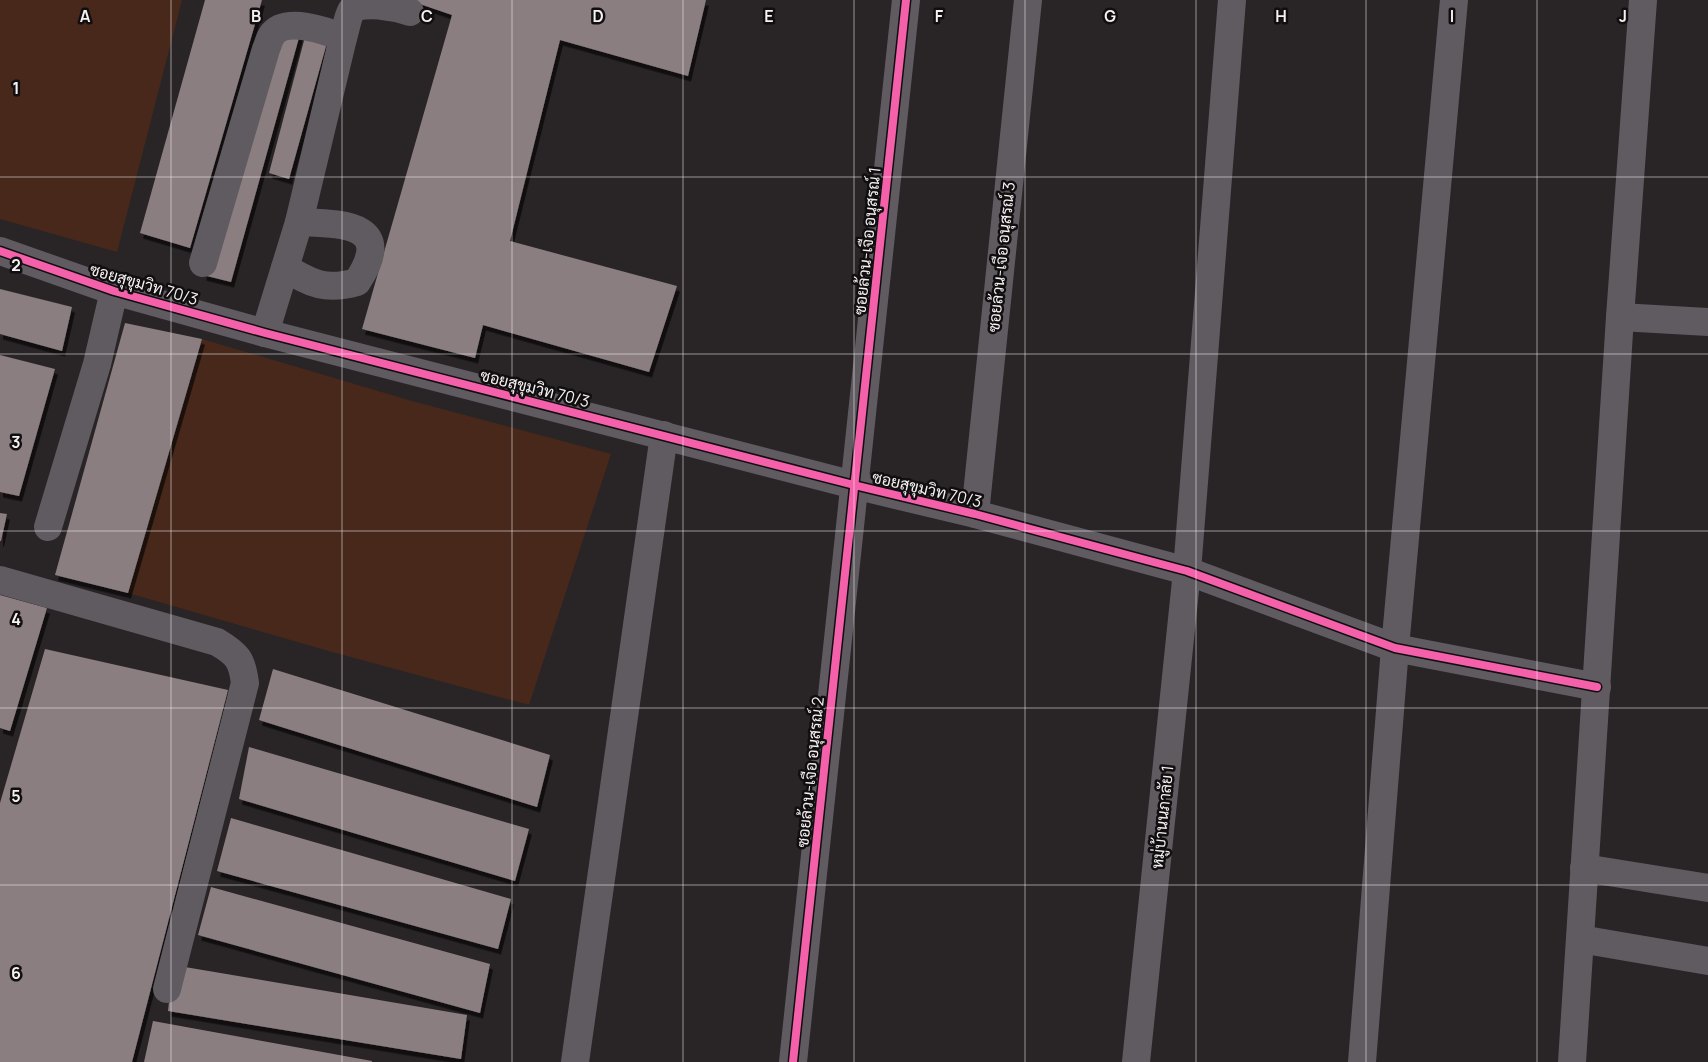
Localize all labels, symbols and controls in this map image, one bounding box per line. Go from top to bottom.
text: A [80,5,91,27]
text: B [251,5,261,27]
text: C [421,5,433,27]
text: D [592,5,604,27]
text: E [764,5,774,27]
text: F [935,5,944,27]
text: G [1104,5,1116,27]
text: H [1275,5,1287,27]
text: I [1450,5,1454,27]
text: J [1619,5,1627,27]
text: 1 [12,77,20,99]
street label: ซอยล้วน-เจือ อนุสรณ์ 1 [847,166,887,316]
street label: ซอยล้วน-เจือ อนุสรณ์ 3 [981,181,1021,333]
text: 2 [11,254,21,276]
street label: ซอยสุขุมวิท 70/3 [87,258,201,311]
street label: ซอยสุขุมวิท 70/3 [478,364,592,413]
text: 3 [11,431,21,453]
street label: ซอยสุขุมวิท 70/3 [870,466,984,513]
text: 4 [11,608,21,630]
street label: ซอยล้วน-เจือ อนุสรณ์ 2 [790,695,830,849]
street label: หมู่บ้านนภาลัย 1 [1146,764,1179,870]
text: 5 [11,785,21,807]
text: 6 [11,962,21,984]

